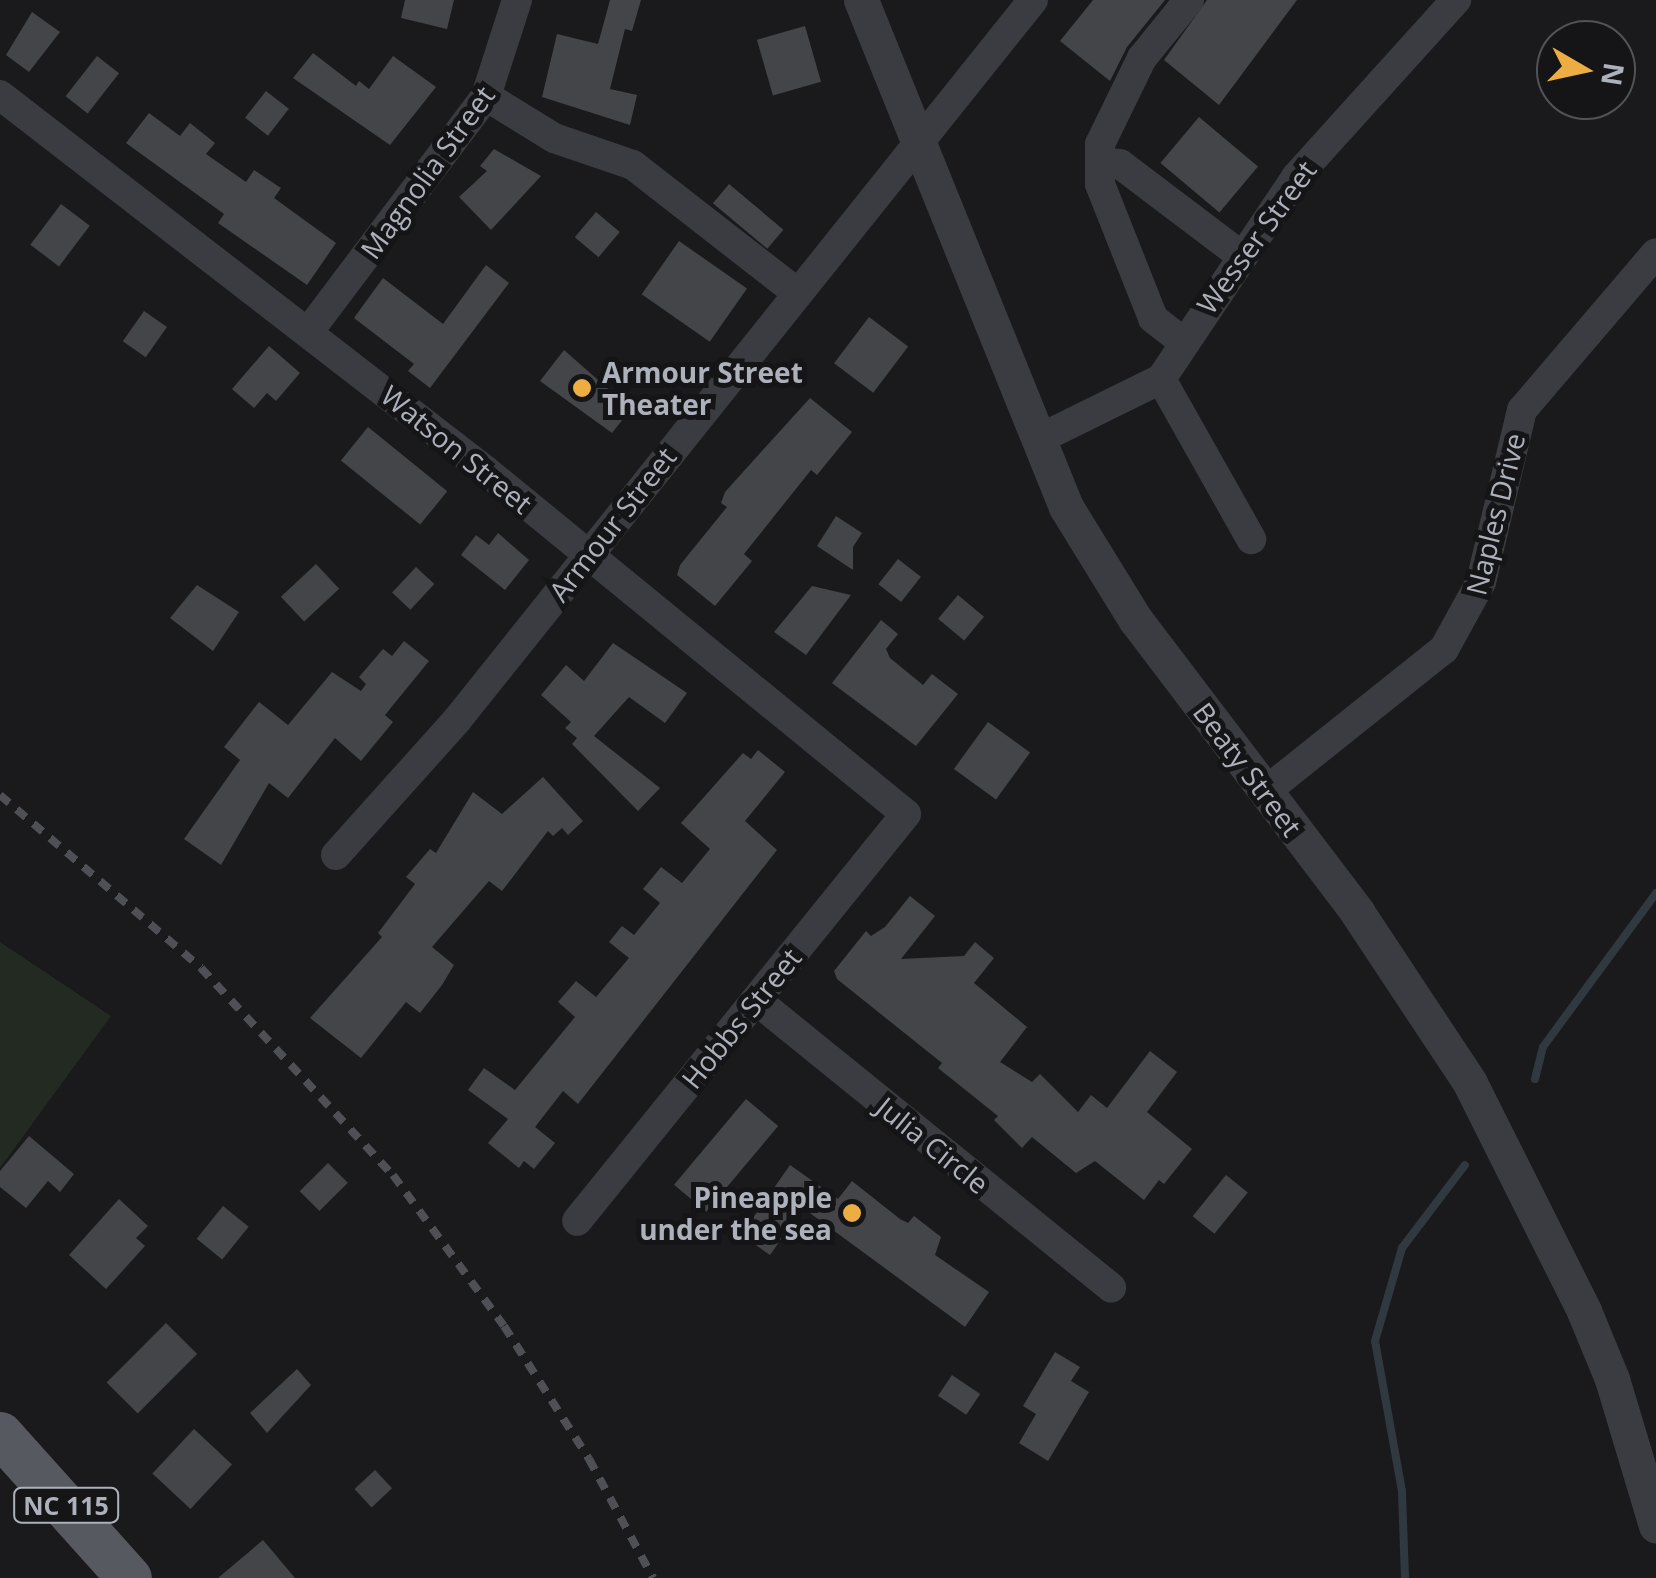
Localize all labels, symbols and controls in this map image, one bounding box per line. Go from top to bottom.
north arrow [1536,20,1636,120]
text: N [1593,60,1634,89]
street label: Magnolia Street [353,79,501,265]
street label: Wesser Street [1189,154,1323,320]
place label: Armour Street Theater [602,355,803,421]
marker: Armour Street Theater [571,377,593,399]
street label: Watson Street [375,378,539,520]
street label: Naples Drive [1459,430,1531,598]
street label: Armour Street [542,440,682,608]
street label: Beaty Street [1187,695,1309,843]
street label: Hobbs Street [674,941,808,1095]
street label: Julia Circle [870,1090,996,1200]
place label: Pineapple under the sea [639,1180,832,1246]
marker: Pineapple under the sea [841,1202,863,1224]
road number: NC 115 [11,1485,121,1525]

